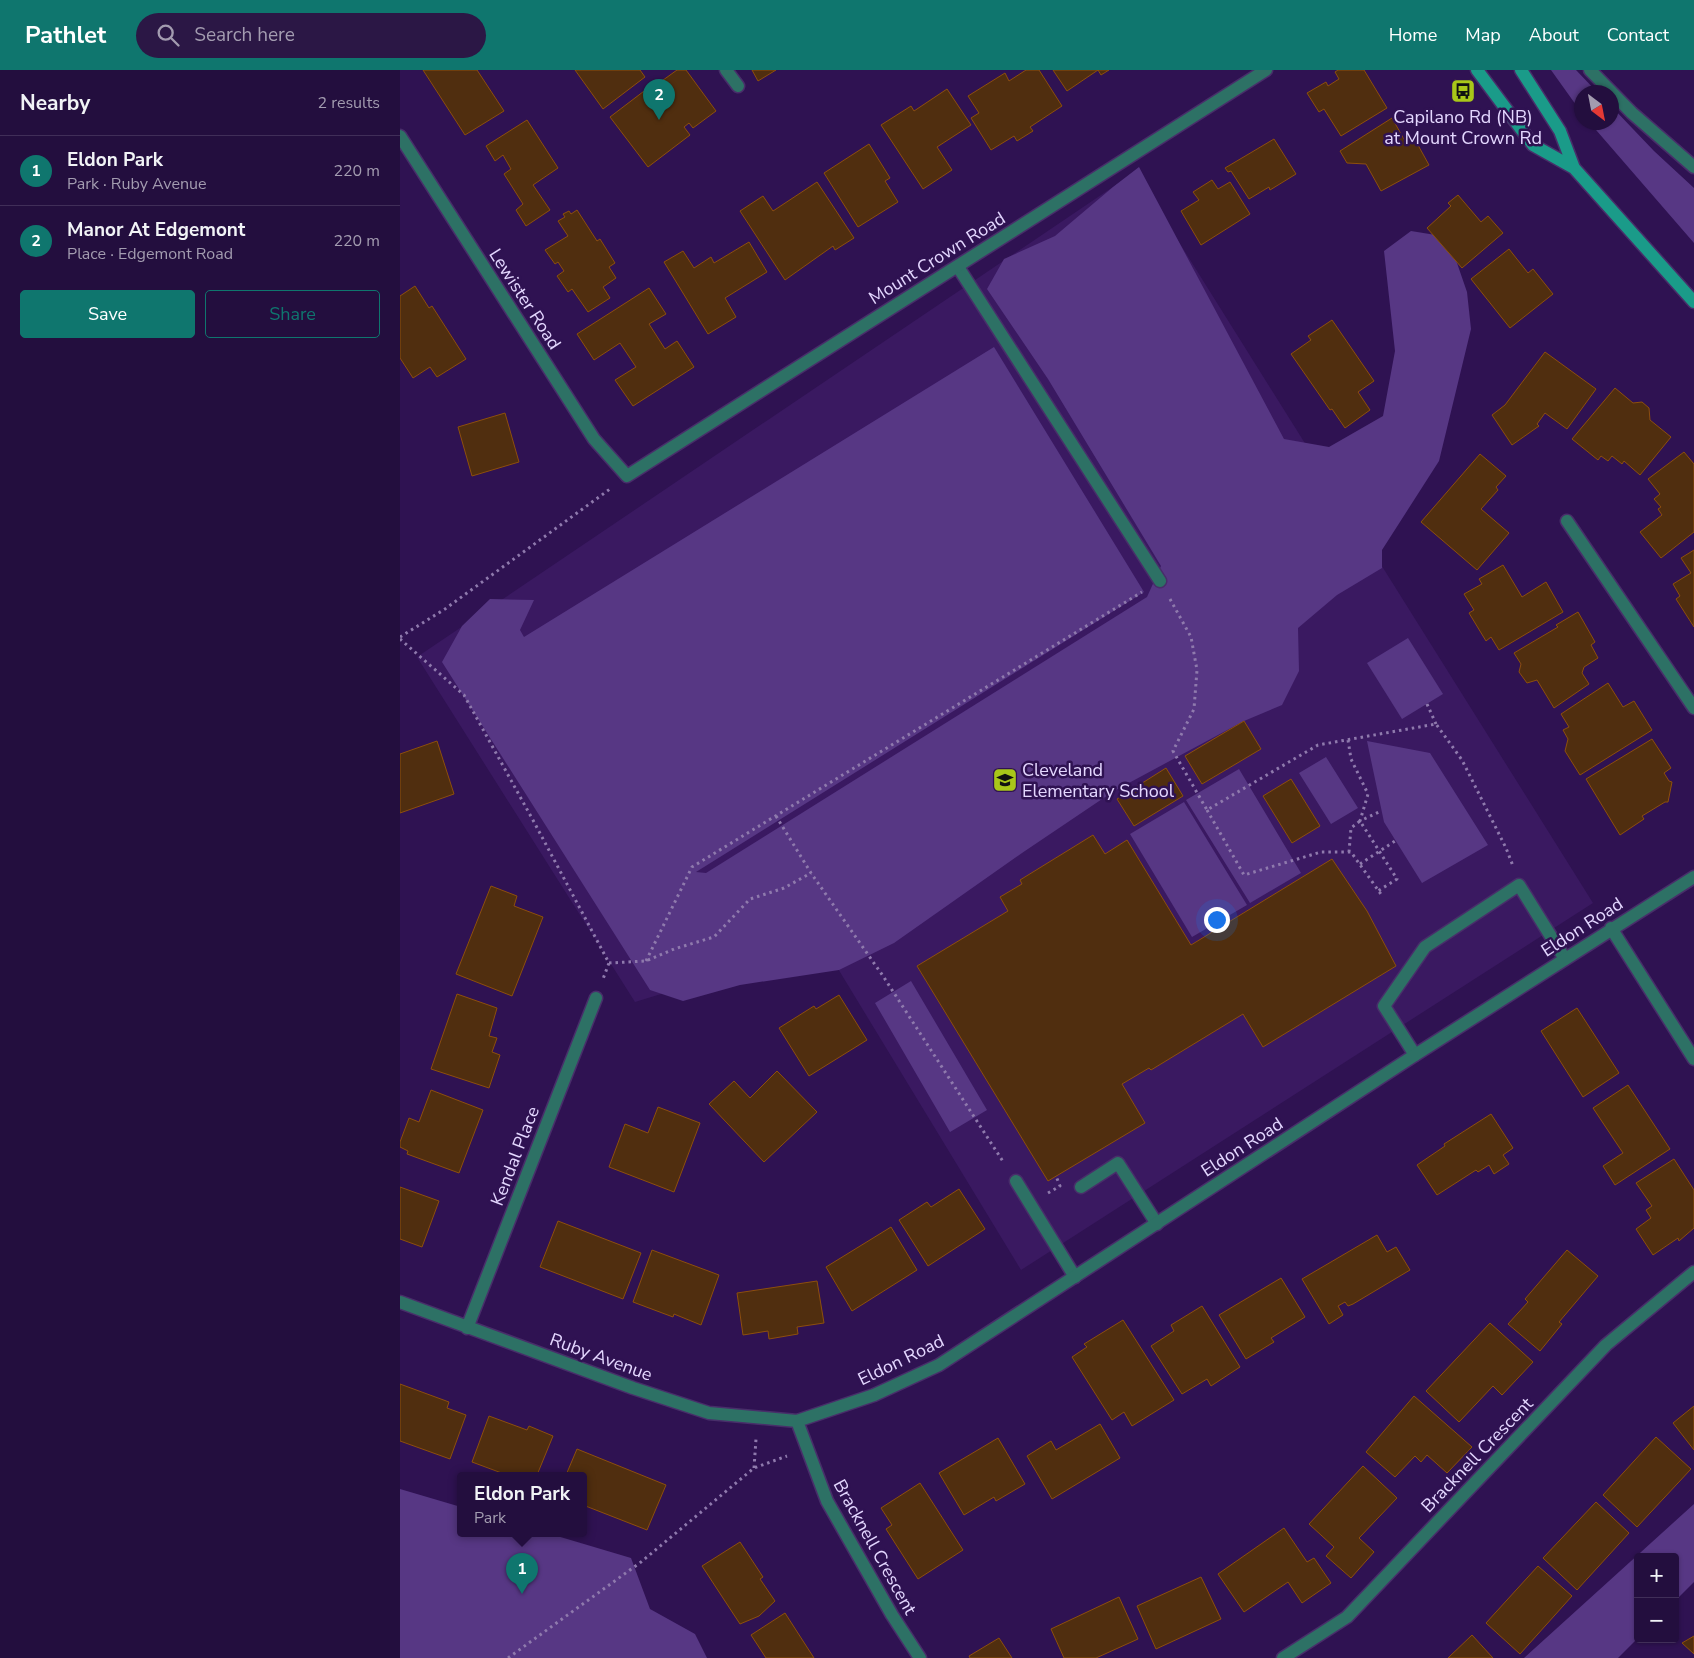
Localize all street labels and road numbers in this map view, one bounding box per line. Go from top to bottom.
street label: Mount Crown Road [864,206,1010,310]
street label: Lewister Road [483,244,567,354]
street label: Eldon Road [1536,892,1628,962]
street label: Kendal Place [485,1103,545,1209]
street label: Eldon Road [1196,1112,1288,1182]
street label: Ruby Avenue [546,1327,656,1387]
street label: Eldon Road [854,1329,948,1391]
street label: Bracknell Crescent [1416,1392,1539,1518]
street label: Bracknell Crescent [828,1475,923,1620]

